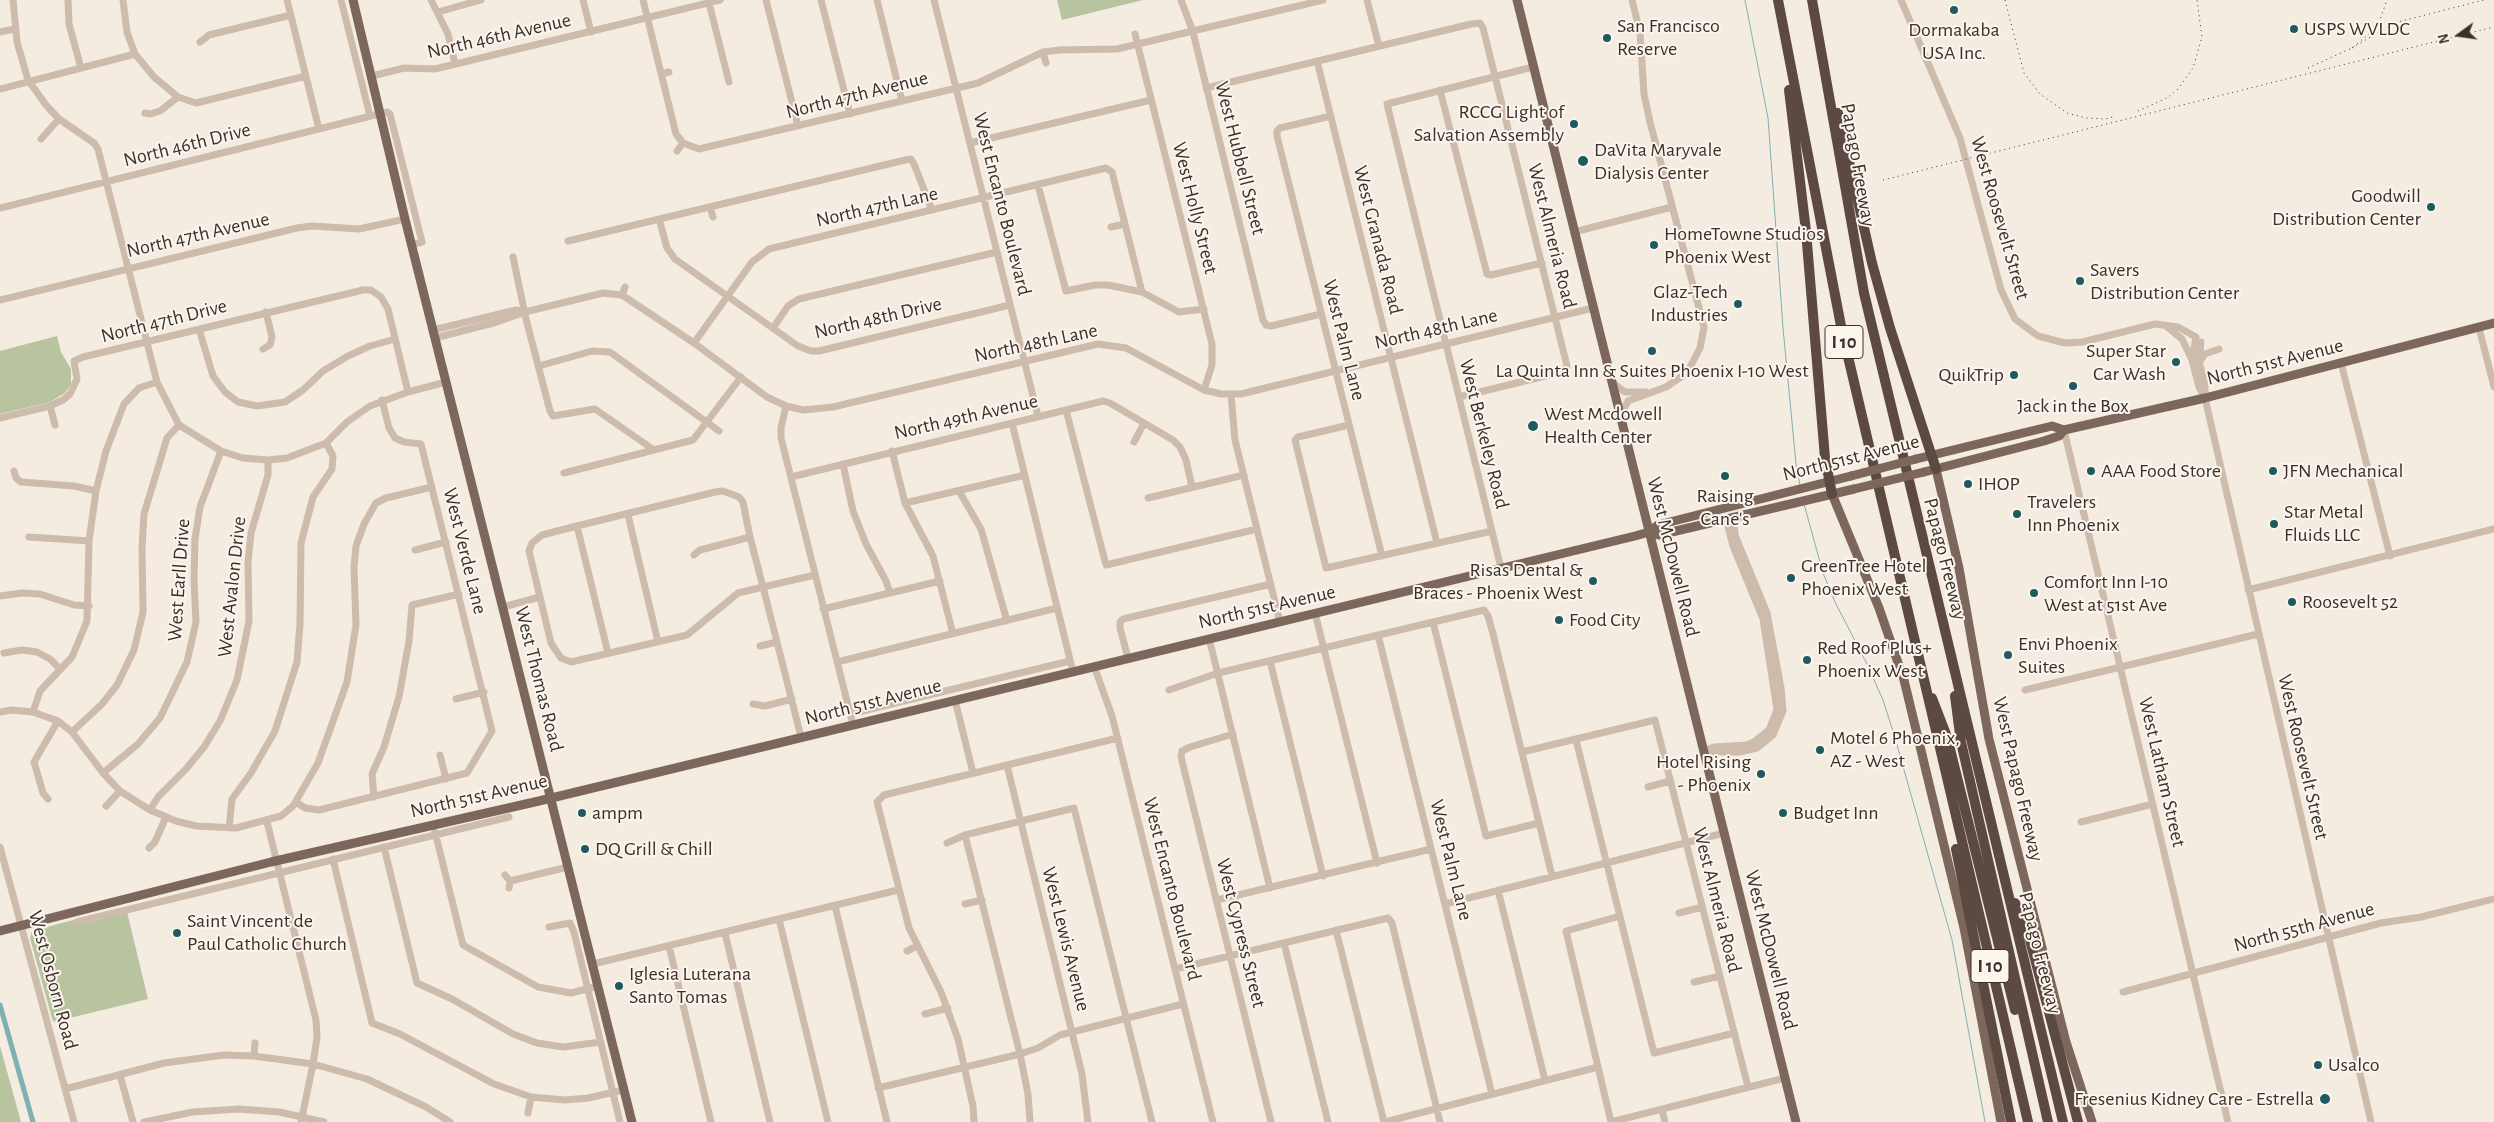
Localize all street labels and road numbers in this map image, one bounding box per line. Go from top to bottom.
street label: North 46th Avenue [425,8,573,64]
street label: North 47th Avenue [783,66,931,124]
street label: West Hubbell Street [1209,79,1271,237]
street label: Papago Freeway [1835,101,1881,229]
street label: West Encanto Boulevard [968,110,1036,298]
street label: North 46th Drive [121,118,253,172]
street label: West Roosevelt Street [1965,133,2035,303]
street label: West Holly Street [1167,140,1223,276]
street label: West Almeria Road [1522,161,1582,311]
street label: West Granada Road [1348,163,1408,317]
street label: North 47th Lane [814,181,940,233]
street label: North 47th Avenue [124,207,272,263]
street label: West Palm Lane [1317,277,1371,403]
street label: North 48th Drive [812,292,944,344]
street label: North 47th Drive [98,294,230,348]
street label: North 48th Lane [1372,303,1500,355]
street label: North 48th Lane [972,318,1100,368]
road number: I 10 [1825,326,1863,358]
street label: North 51st Avenue [2204,333,2346,391]
street label: West Berkeley Road [1454,357,1514,511]
street label: North 49th Avenue [892,389,1040,445]
street label: North 51st Avenue [1780,429,1922,487]
street label: West McDowell Road [1642,475,1704,639]
street label: West Verde Lane [438,485,492,617]
street label: Papago Freeway [1918,496,1972,622]
street label: West Avalon Drive [213,515,251,659]
street label: West Earll Drive [163,518,195,642]
street label: North 51st Avenue [1196,580,1338,634]
street label: West Thomas Road [509,604,569,754]
street label: West Roosevelt Street [2272,672,2334,842]
street label: North 51st Avenue [802,673,944,731]
street label: West Papago Freeway [1987,694,2049,864]
street label: West Latham Street [2133,695,2191,849]
street label: North 51st Avenue [408,769,550,823]
street label: West Encanto Boulevard [1138,795,1206,983]
street label: West Palm Lane [1424,797,1478,923]
street label: West Almeria Road [1687,825,1747,975]
street label: West Cypress Street [1211,856,1271,1010]
street label: West Lewis Avenue [1036,864,1096,1014]
street label: West McDowell Road [1740,868,1802,1032]
street label: Papago Freeway [2013,890,2067,1016]
street label: North 55th Avenue [2231,897,2377,957]
street label: West Osborn Road [23,908,83,1052]
road number: I 10 [1971,949,2009,982]

